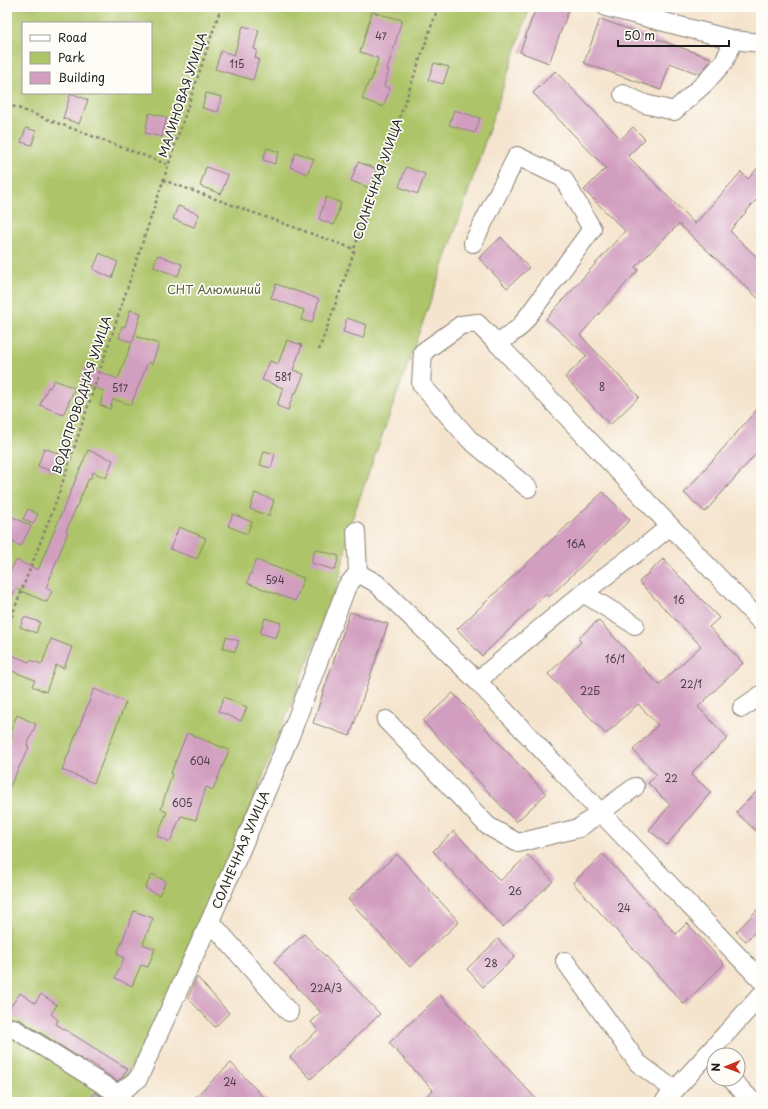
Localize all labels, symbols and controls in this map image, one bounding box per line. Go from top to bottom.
legend [22,22,152,94]
scale bar [618,22,729,48]
text: 50 m [624,26,655,44]
text: Road [58,28,87,46]
house number: 47 [375,28,388,43]
street label: МАЛИНОВАЯ УЛИЦА [153,30,211,160]
text: Park [58,48,85,66]
house number: 115 [230,56,244,71]
text: Building [58,68,105,86]
street label: СОЛНЕЧНАЯ УЛИЦА [348,116,406,242]
park label: СНТ Алюминий [167,280,261,298]
street label: ВОДОПРОВОДНАЯ УЛИЦА [47,313,115,476]
house number: 581 [274,369,292,384]
house number: 8 [599,379,605,394]
house number: 517 [112,380,129,395]
house number: 16А [566,536,586,551]
house number: 594 [265,572,285,587]
house number: 16 [673,592,685,607]
house number: 16/1 [605,651,625,666]
house number: 22/1 [680,676,702,691]
house number: 22Б [580,683,600,698]
house number: 604 [190,753,211,768]
house number: 22 [664,770,678,785]
street label: СОЛНЕЧНАЯ УЛИЦА [207,788,273,912]
house number: 605 [172,795,192,810]
house number: 26 [508,883,522,898]
house number: 24 [617,900,631,915]
house number: 28 [484,955,498,970]
house number: 22А/3 [310,980,342,995]
north arrow [706,1047,746,1087]
text: N [707,1062,724,1072]
house number: 24 [223,1074,237,1089]

